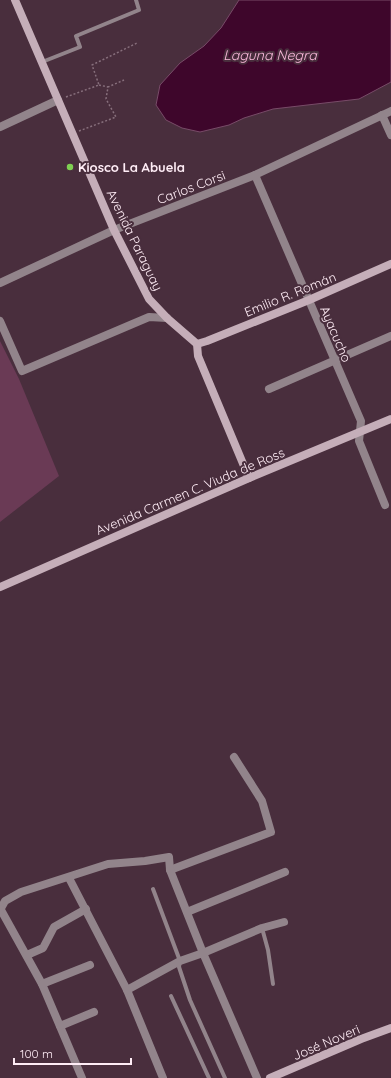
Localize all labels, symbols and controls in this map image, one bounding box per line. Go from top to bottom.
water label: Laguna Negra [223,46,318,64]
place label: Kiosco La Abuela [78,159,185,175]
marker: Kiosco La Abuela [65,162,75,172]
street label: Carlos Corsi [155,167,227,207]
street label: Avenida Paraguay [104,187,166,293]
street label: Emilio R. Román [242,268,338,320]
street label: Ayacucho [317,304,355,365]
street label: Avenida Carmen C. Viuda de Ross [93,444,287,538]
street label: José Noveri [290,1021,362,1063]
scale bar [14,1040,131,1066]
text: 100 m [20,1046,53,1061]

